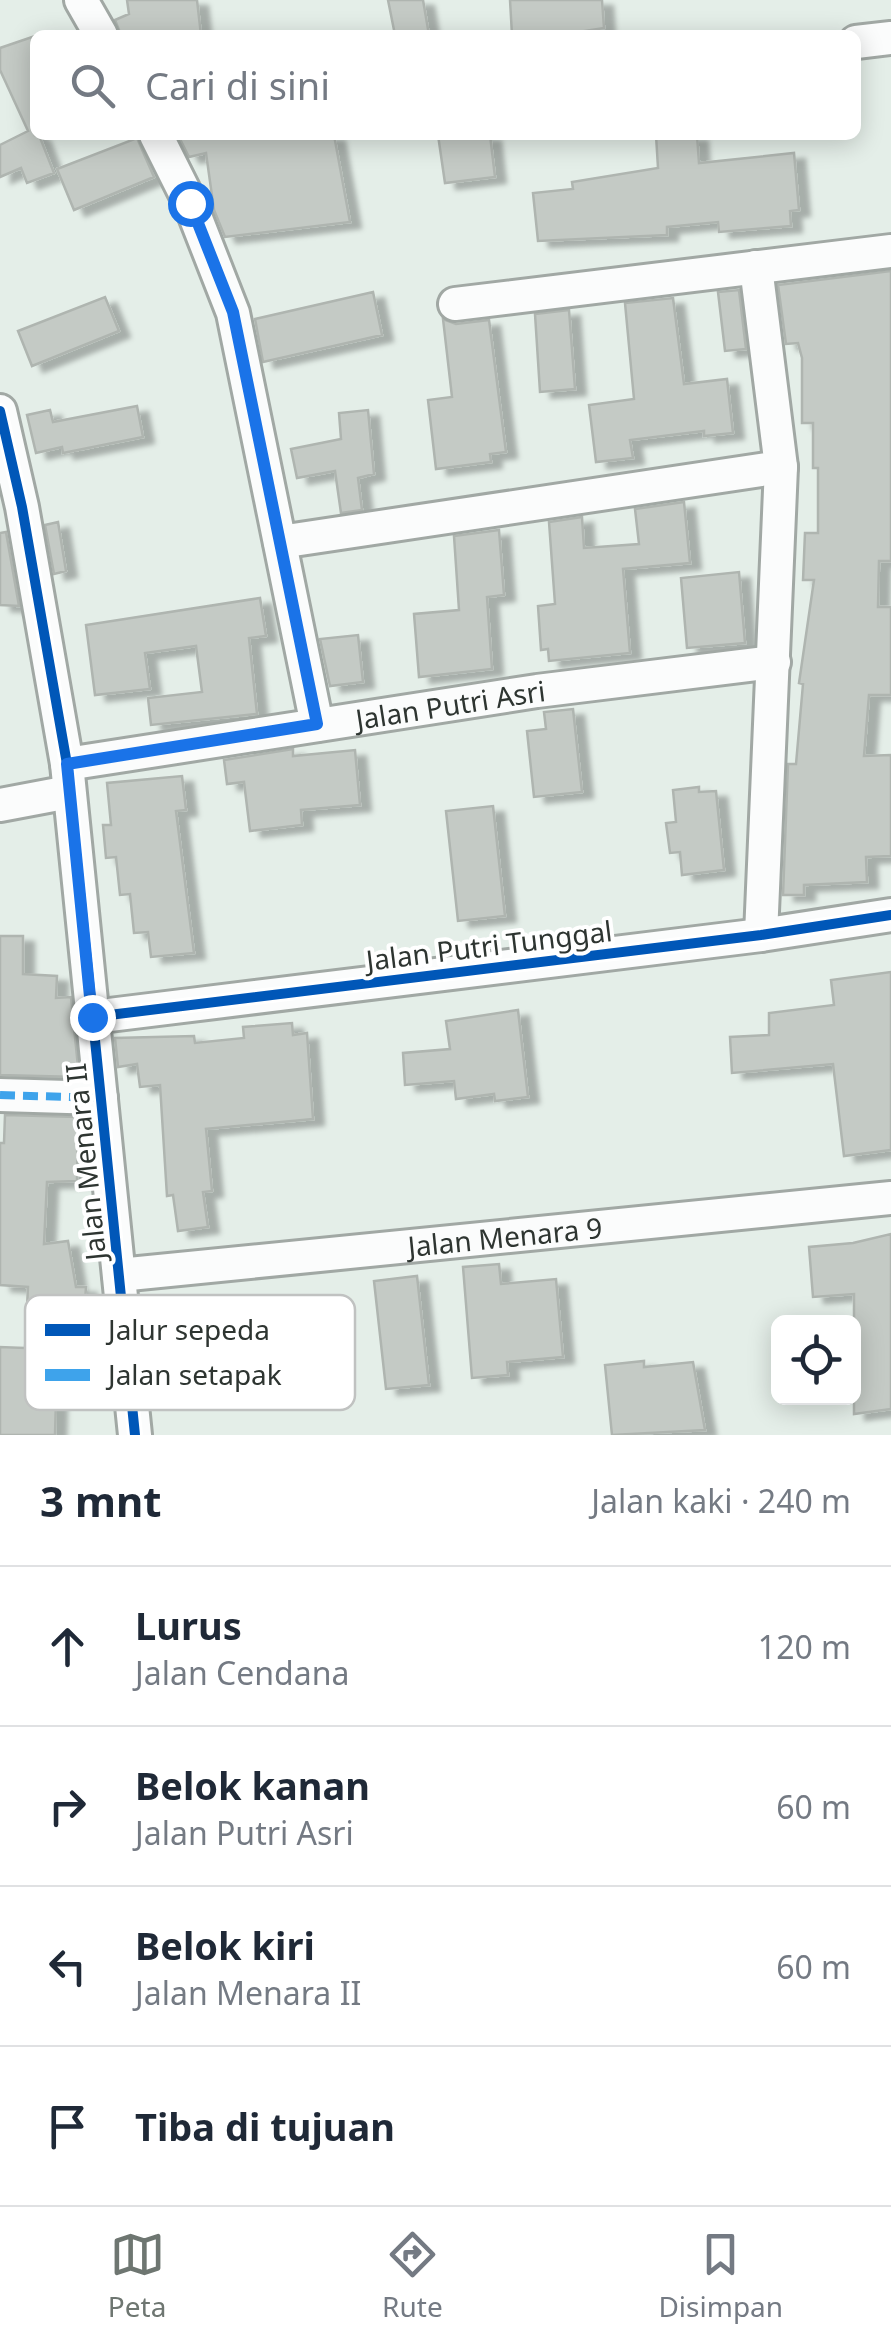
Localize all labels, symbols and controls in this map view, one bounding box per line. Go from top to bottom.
search box [30,30,861,140]
icon: search [65,58,120,113]
text: Cari di sini [145,59,330,111]
route start [168,181,214,227]
street label: Jalan Putri Asri [350,671,547,738]
street label: Jalan Putri Tunggal [361,911,614,979]
route end [70,995,116,1041]
street label: Jalan Menara II [56,1062,115,1265]
street label: Jalan Menara 9 [403,1208,604,1265]
legend [25,1295,355,1410]
text: Jalur sepeda [105,1310,270,1348]
map controls [771,1315,861,1405]
button: locate [771,1315,861,1405]
text: Jalan setapak [105,1355,282,1393]
text: 3 mnt [40,1472,161,1529]
text: Jalan kaki · 240 m [591,1479,851,1522]
text: Lurus [135,1599,242,1651]
icon: ahead [40,1619,95,1674]
text: 120 m [758,1625,851,1668]
text: Jalan Cendana [135,1651,349,1694]
text: Belok kanan [135,1759,370,1811]
icon: right [40,1779,95,1834]
text: 60 m [776,1785,851,1828]
text: Jalan Putri Asri [135,1811,354,1854]
text: Belok kiri [135,1919,315,1971]
icon: left [40,1939,95,1994]
text: 60 m [776,1945,851,1988]
text: Jalan Menara II [135,1971,361,2014]
icon: arrive [40,2099,95,2154]
text: Tiba di tujuan [135,2100,395,2152]
tab: Peta [108,2227,166,2325]
tab: Rute [382,2227,443,2325]
tab: Disimpan [658,2227,783,2325]

